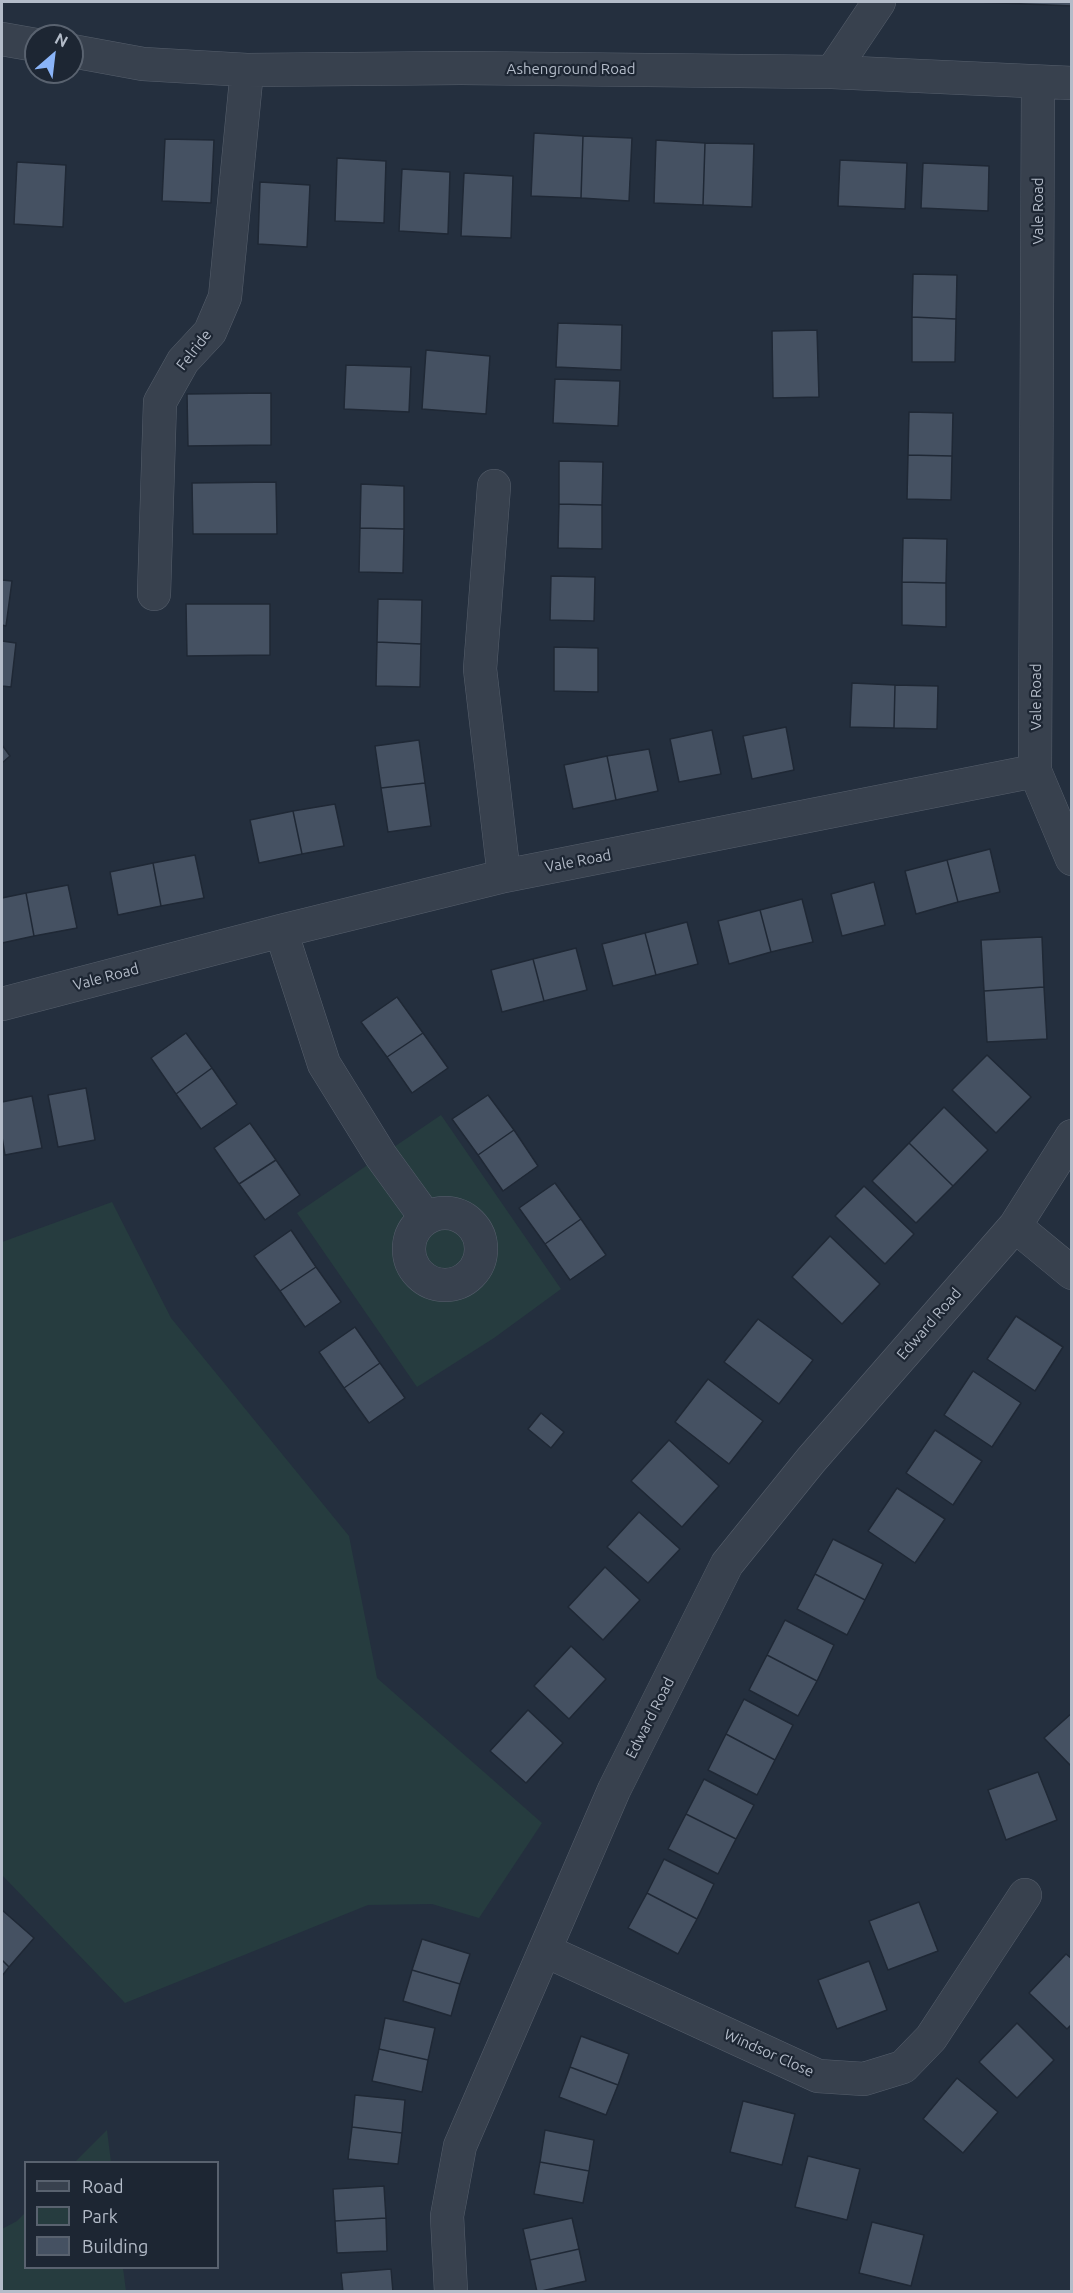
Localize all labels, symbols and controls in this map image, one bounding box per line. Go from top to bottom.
north arrow [24,24,84,84]
text: N [52,29,71,51]
street label: Ashenground Road [507,60,635,78]
street label: Vale Road [1029,177,1047,245]
street label: Felride [173,326,215,374]
street label: Vale Road [1027,663,1045,731]
street label: Vale Road [543,846,613,876]
street label: Vale Road [71,960,141,994]
street label: Edward Road [893,1285,965,1363]
street label: Edward Road [622,1674,678,1762]
street label: Windsor Close [721,2025,817,2081]
legend [24,2161,219,2269]
text: Road [82,2176,124,2196]
text: Park [82,2206,118,2226]
text: Building [82,2236,148,2256]

